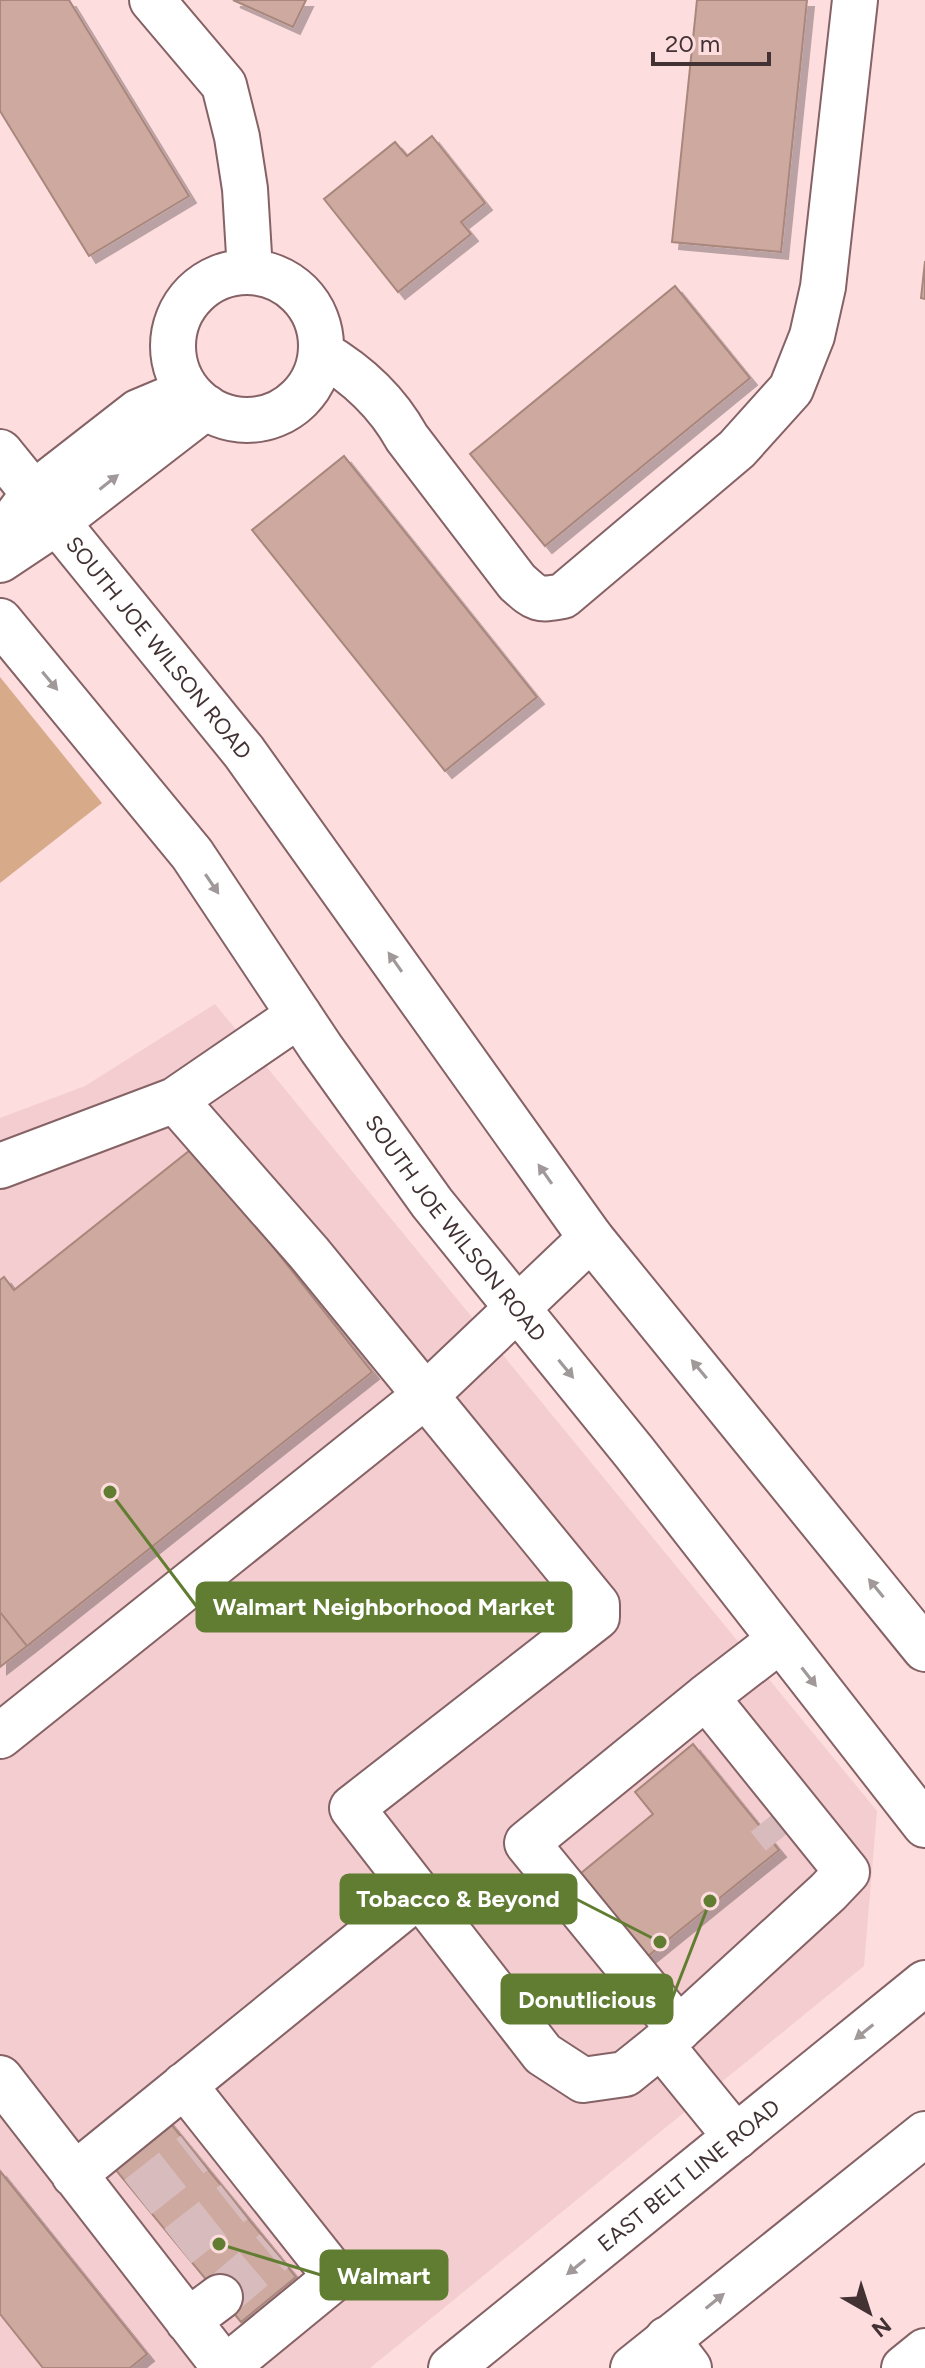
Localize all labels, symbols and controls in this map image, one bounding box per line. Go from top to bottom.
scale bar [653,16,769,66]
text: 20 m [665,29,720,58]
one-way arrow [99,474,119,491]
street label: SOUTH JOE WILSON ROAD [60,531,258,764]
one-way arrow [41,671,58,691]
one-way arrow [204,873,219,895]
one-way arrow [387,952,403,973]
street label: SOUTH JOE WILSON ROAD [360,1110,552,1347]
one-way arrow [538,1164,553,1185]
one-way arrow [557,1359,574,1379]
one-way arrow [691,1359,708,1379]
one-way arrow [868,1578,885,1598]
callout: Walmart Neighborhood Market [197,1583,571,1631]
text: Walmart Neighborhood Market [213,1592,555,1621]
one-way arrow [800,1667,816,1687]
callout: Tobacco & Beyond [341,1875,576,1923]
text: Tobacco & Beyond [356,1884,560,1913]
callout: Donutlicious [502,1975,672,2023]
text: Donutlicious [518,1985,656,2014]
one-way arrow [855,2023,875,2040]
street label: EAST BELT LINE ROAD [592,2093,785,2257]
callout: Walmart [321,2251,447,2299]
one-way arrow [566,2258,586,2275]
text: Walmart [337,2261,431,2290]
north arrow [829,2272,909,2352]
one-way arrow [705,2294,725,2310]
text: N [866,2311,896,2343]

